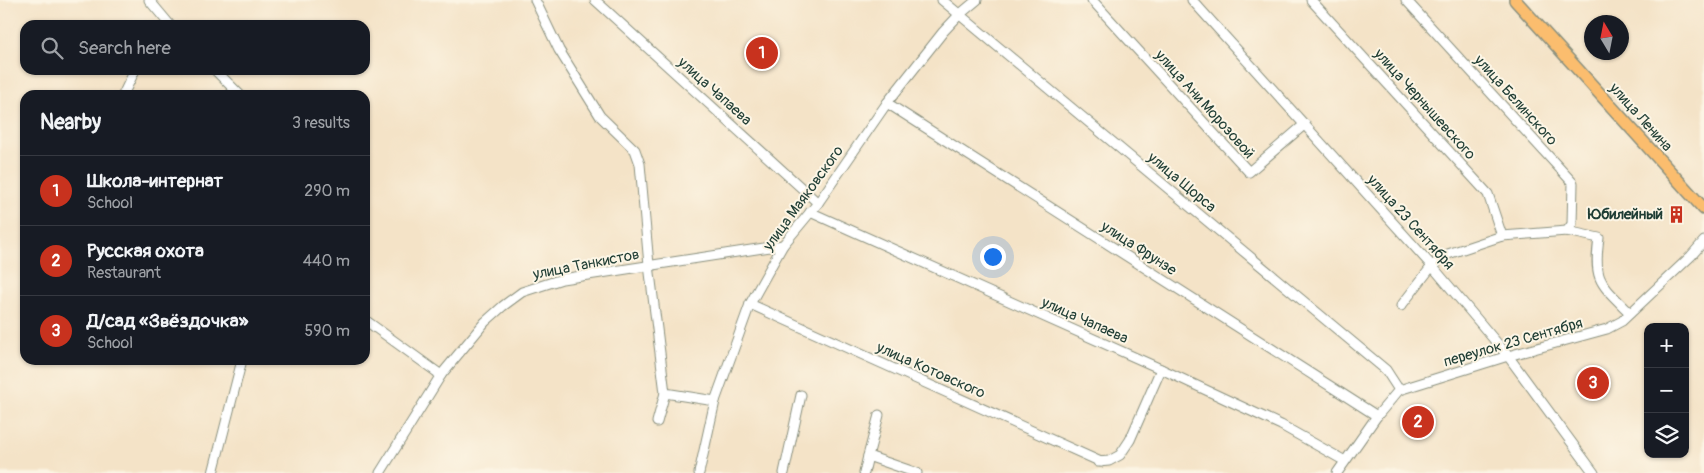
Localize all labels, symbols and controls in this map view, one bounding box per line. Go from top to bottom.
north arrow [1584,15,1629,60]
search box [20,20,370,75]
icon: search [38,34,66,62]
pin: 1 [746,34,778,72]
text: Search here [78,36,171,60]
street label: улица Чернышевского [1369,44,1480,164]
street label: улица Ани Морозовой [1150,45,1258,163]
street label: улица Белинского [1469,50,1561,150]
street label: улица Чапаева [673,53,756,130]
street label: улица Ленина [1604,78,1676,156]
text: Nearby [40,109,101,136]
text: 3 results [292,113,350,133]
street label: улица Маяковского [758,142,848,255]
street label: улица Щорса [1143,148,1220,217]
text: Школа-интернат [87,169,223,193]
street label: улица 23 Сентября [1362,170,1458,274]
text: 1 [53,181,59,201]
text: 290 m [304,181,350,201]
text: School [87,193,133,213]
building icon: Юбилейный [1667,204,1687,224]
place label: Юбилейный [1587,205,1663,224]
street label: улица Фрунзе [1097,216,1181,280]
text: Русская охота [87,239,204,263]
your location [980,244,1006,270]
street label: улица Танкистов [530,245,641,284]
text: 2 [52,251,60,271]
text: 440 m [303,251,350,271]
text: Restaurant [87,263,161,283]
street label: улица Чапаева [1038,292,1131,348]
text: Д/сад «Звёздочка» [87,309,248,333]
street label: переулок 23 Сентября [1441,314,1585,371]
text: 3 [52,321,60,341]
text: 590 m [304,321,350,341]
map controls [1644,323,1689,458]
button: + [1644,323,1689,368]
text: School [87,333,133,353]
street label: улица Котовского [873,338,988,403]
pin: 3 [1577,364,1609,402]
button: − [1644,368,1689,413]
pin: 2 [1402,403,1434,441]
button: layers [1644,413,1689,458]

